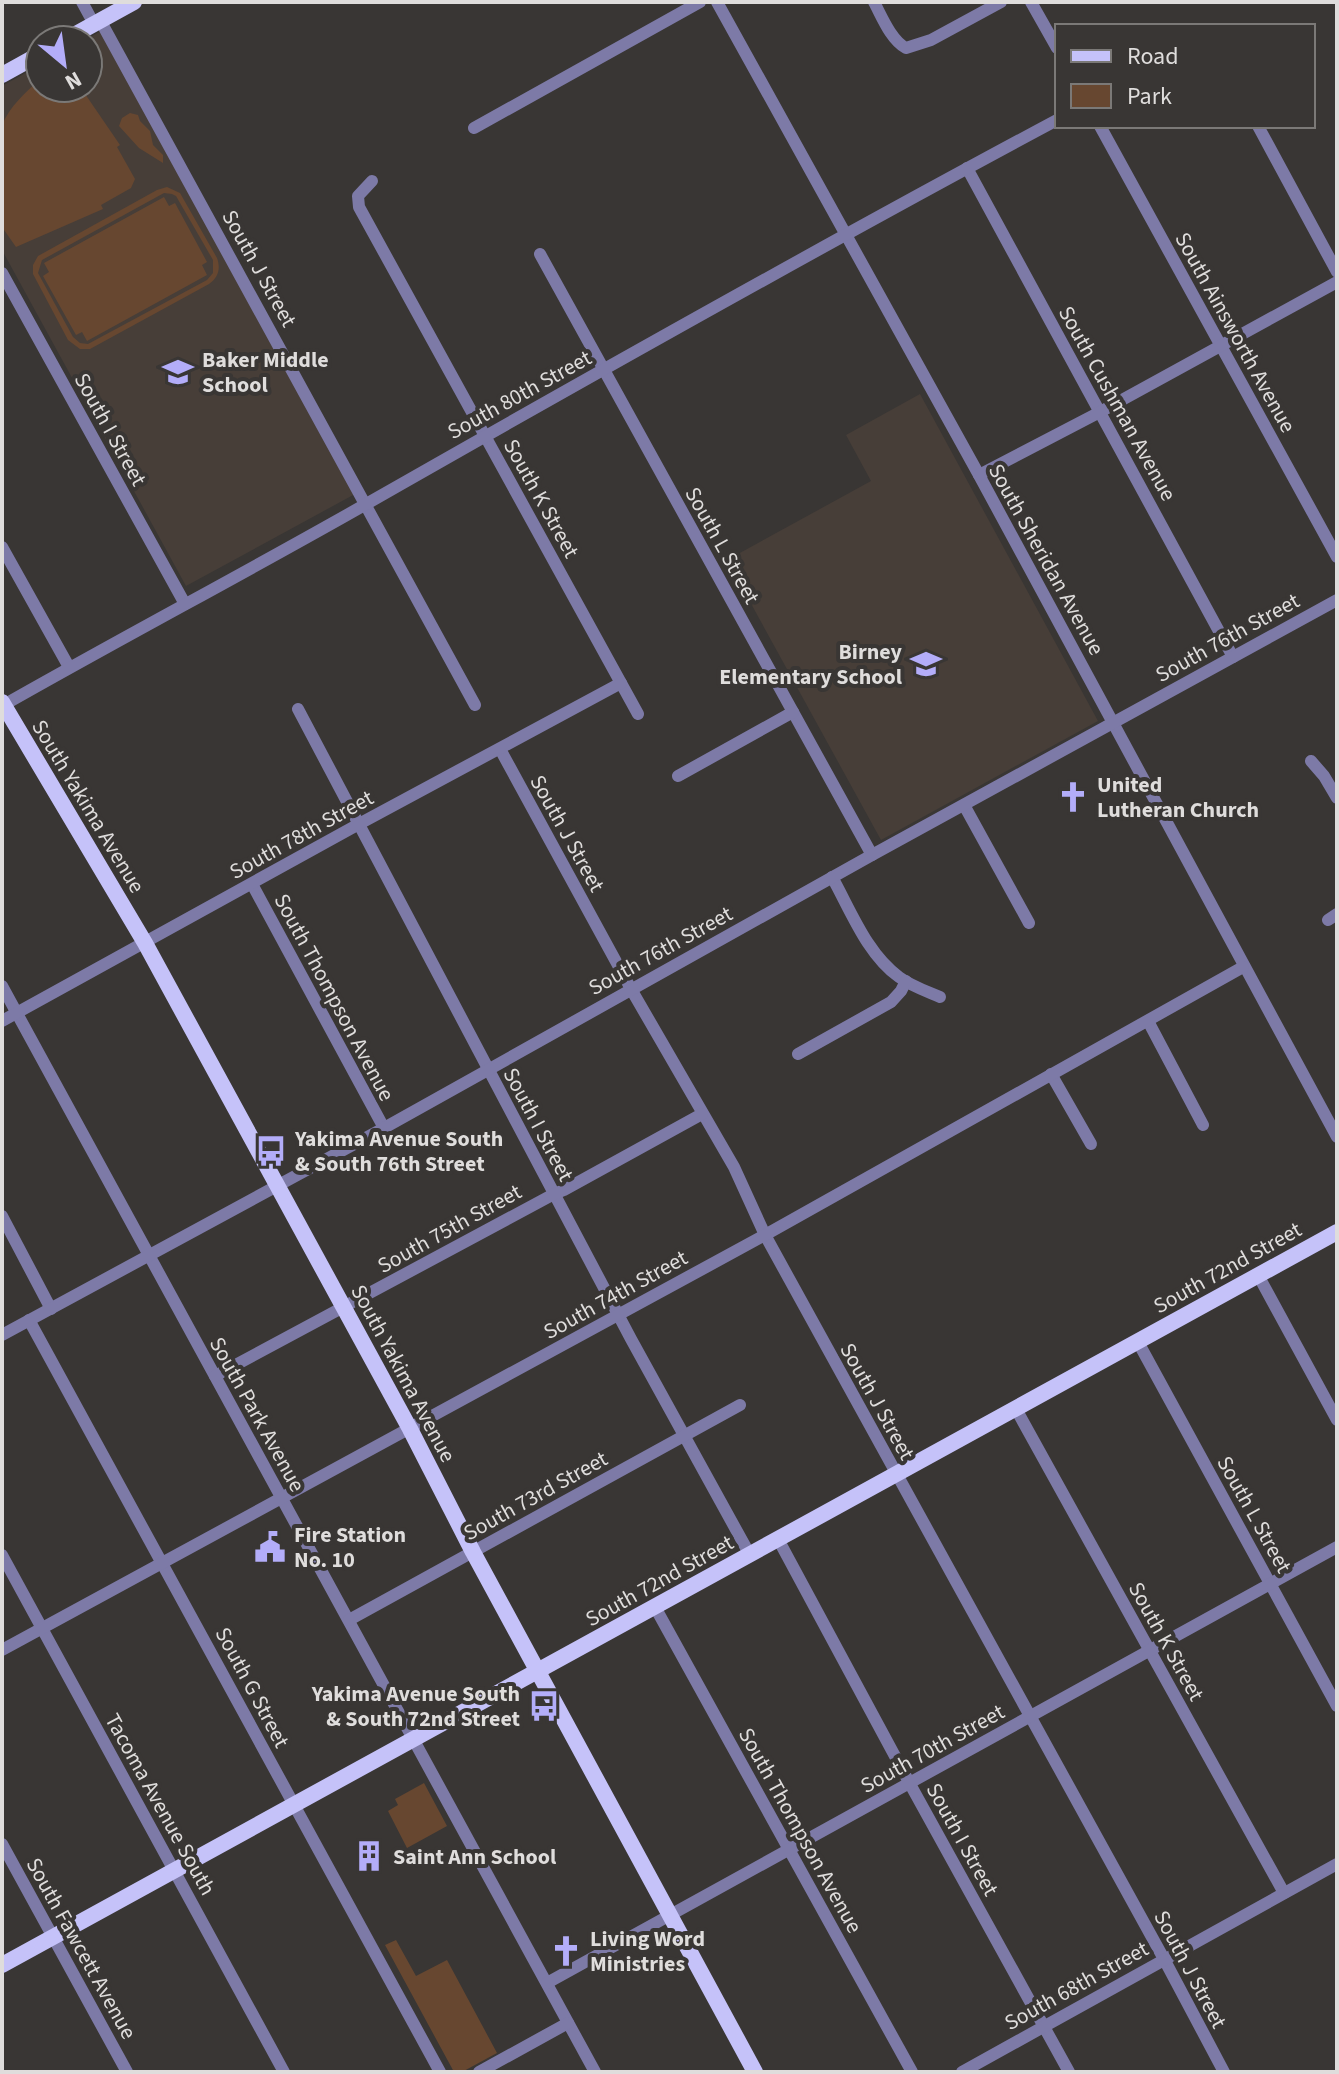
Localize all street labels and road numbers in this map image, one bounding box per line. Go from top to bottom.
street label: South J Street [214,204,305,333]
street label: South Ainsworth Avenue [1167,226,1304,439]
street label: South Cushman Avenue [1050,300,1184,507]
street label: South 80th Street [442,342,598,448]
street label: South I Street [66,367,155,492]
street label: South K Street [495,433,587,564]
street label: South Sheridan Avenue [980,458,1112,661]
street label: South L Street [677,481,768,610]
street label: South 76th Street [1150,585,1306,691]
street label: South Yakima Avenue [24,714,153,899]
street label: South J Street [522,769,613,898]
street label: South 78th Street [224,782,380,888]
street label: South Thompson Avenue [266,888,402,1107]
street label: South 76th Street [583,898,739,1004]
street label: South I Street [495,1062,582,1188]
street label: South 75th Street [372,1176,528,1282]
street label: South 72nd Street [1148,1214,1308,1322]
street label: South 74th Street [538,1242,694,1348]
street label: South Yakima Avenue [343,1279,464,1468]
street label: South Park Avenue [201,1331,313,1498]
street label: South J Street [832,1337,923,1466]
street label: South 73rd Street [458,1443,614,1549]
street label: South L Street [1209,1450,1300,1579]
street label: South 72nd Street [580,1527,740,1635]
street label: South K Street [1120,1576,1212,1707]
street label: South G Street [207,1621,298,1754]
street label: South 70th Street [855,1696,1011,1802]
street label: Tacoma Avenue South [97,1708,224,1901]
street label: South Thompson Avenue [730,1722,870,1939]
street label: South I Street [918,1777,1007,1902]
street label: South Fawcett Avenue [18,1852,144,2045]
street label: South J Street [1146,1905,1235,2035]
street label: South 68th Street [999,1933,1155,2039]

